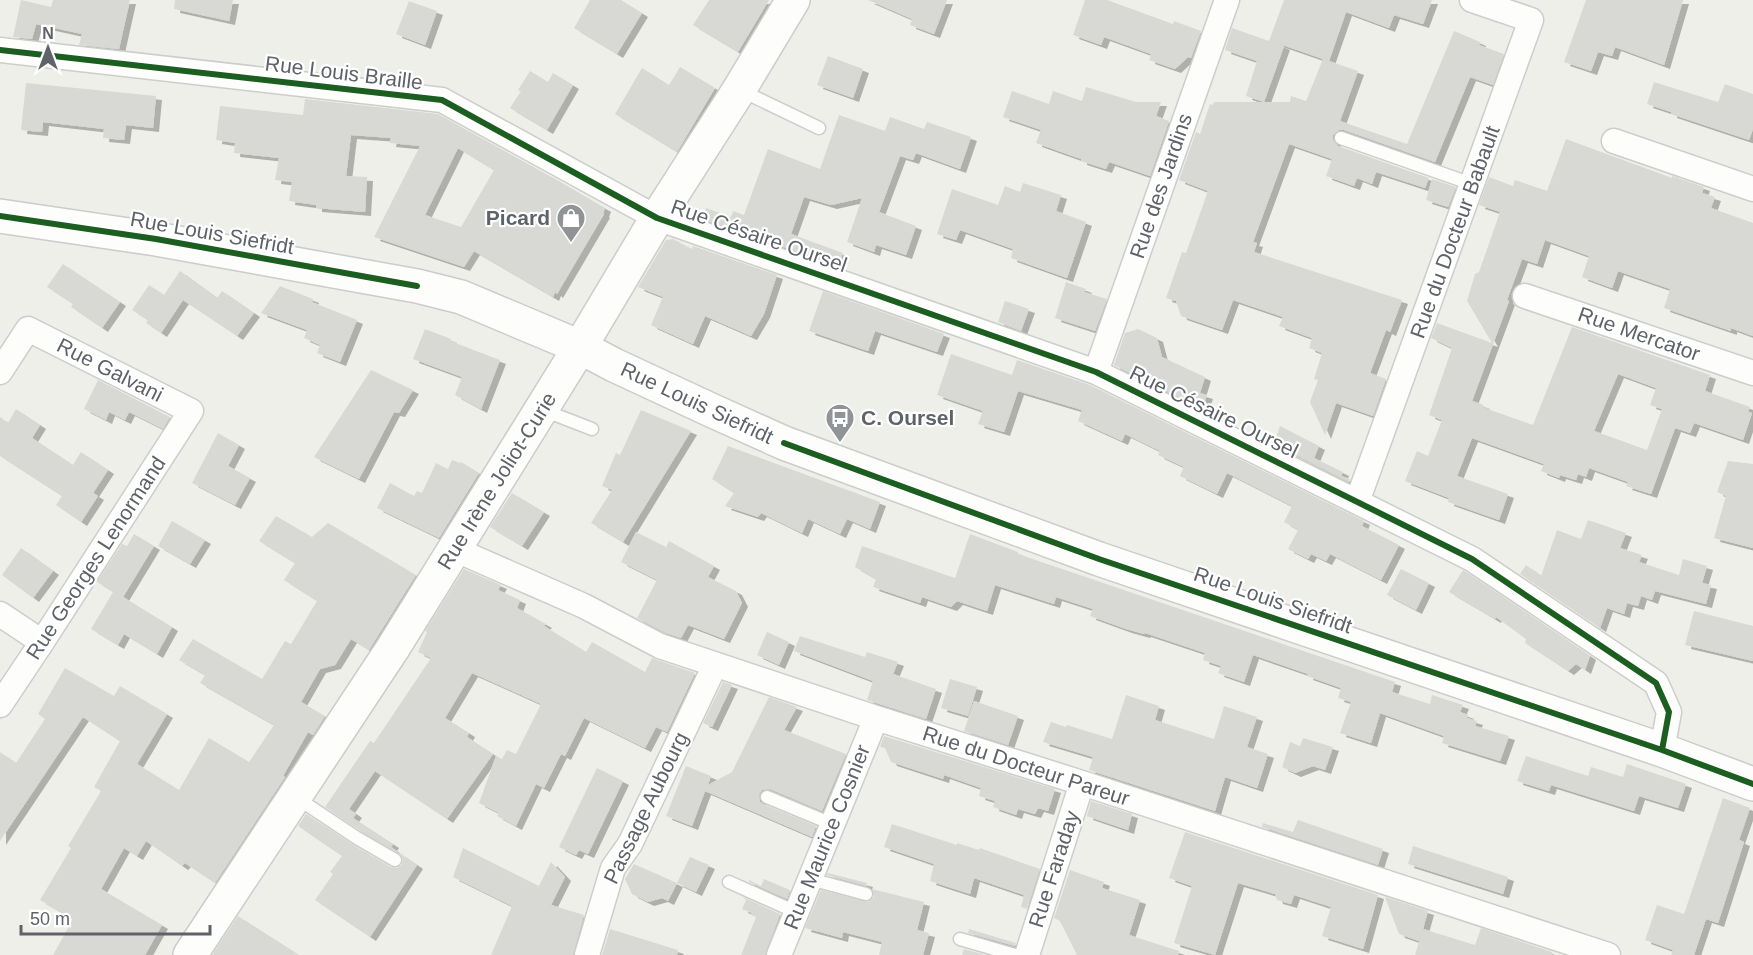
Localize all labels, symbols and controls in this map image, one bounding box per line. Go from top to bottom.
north arrow [18,18,78,78]
text: N [42,25,54,42]
street label: Rue Louis Braille [264,51,424,94]
street label: Rue des Jardins [1125,110,1196,261]
street label: Rue du Docteur Babault [1405,122,1504,341]
street label: Rue Césaire Oursel [668,195,850,276]
shop icon: Picard [555,202,587,244]
place label: Picard [486,206,550,229]
street label: Rue Louis Siefridt [128,207,296,258]
street label: Rue Mercator [1575,302,1703,365]
street label: Rue Galvani [54,333,167,406]
street label: Rue Louis Siefridt [617,357,777,448]
street label: Rue Césaire Oursel [1126,361,1302,462]
street label: Rue Irène Joliot-Curie [433,388,560,573]
bus stop icon: C. Oursel [824,402,856,444]
place label: C. Oursel [861,406,954,429]
street label: Rue Georges Lenormand [21,452,170,663]
street label: Rue Louis Siefridt [1191,562,1355,637]
street label: Rue du Docteur Pareur [920,721,1132,810]
street label: Passage Aubourg [599,728,692,887]
street label: Rue Maurice Cosnier [779,741,874,933]
street label: Rue Faraday [1024,807,1083,930]
scale bar [21,898,210,936]
text: 50 m [30,909,70,929]

